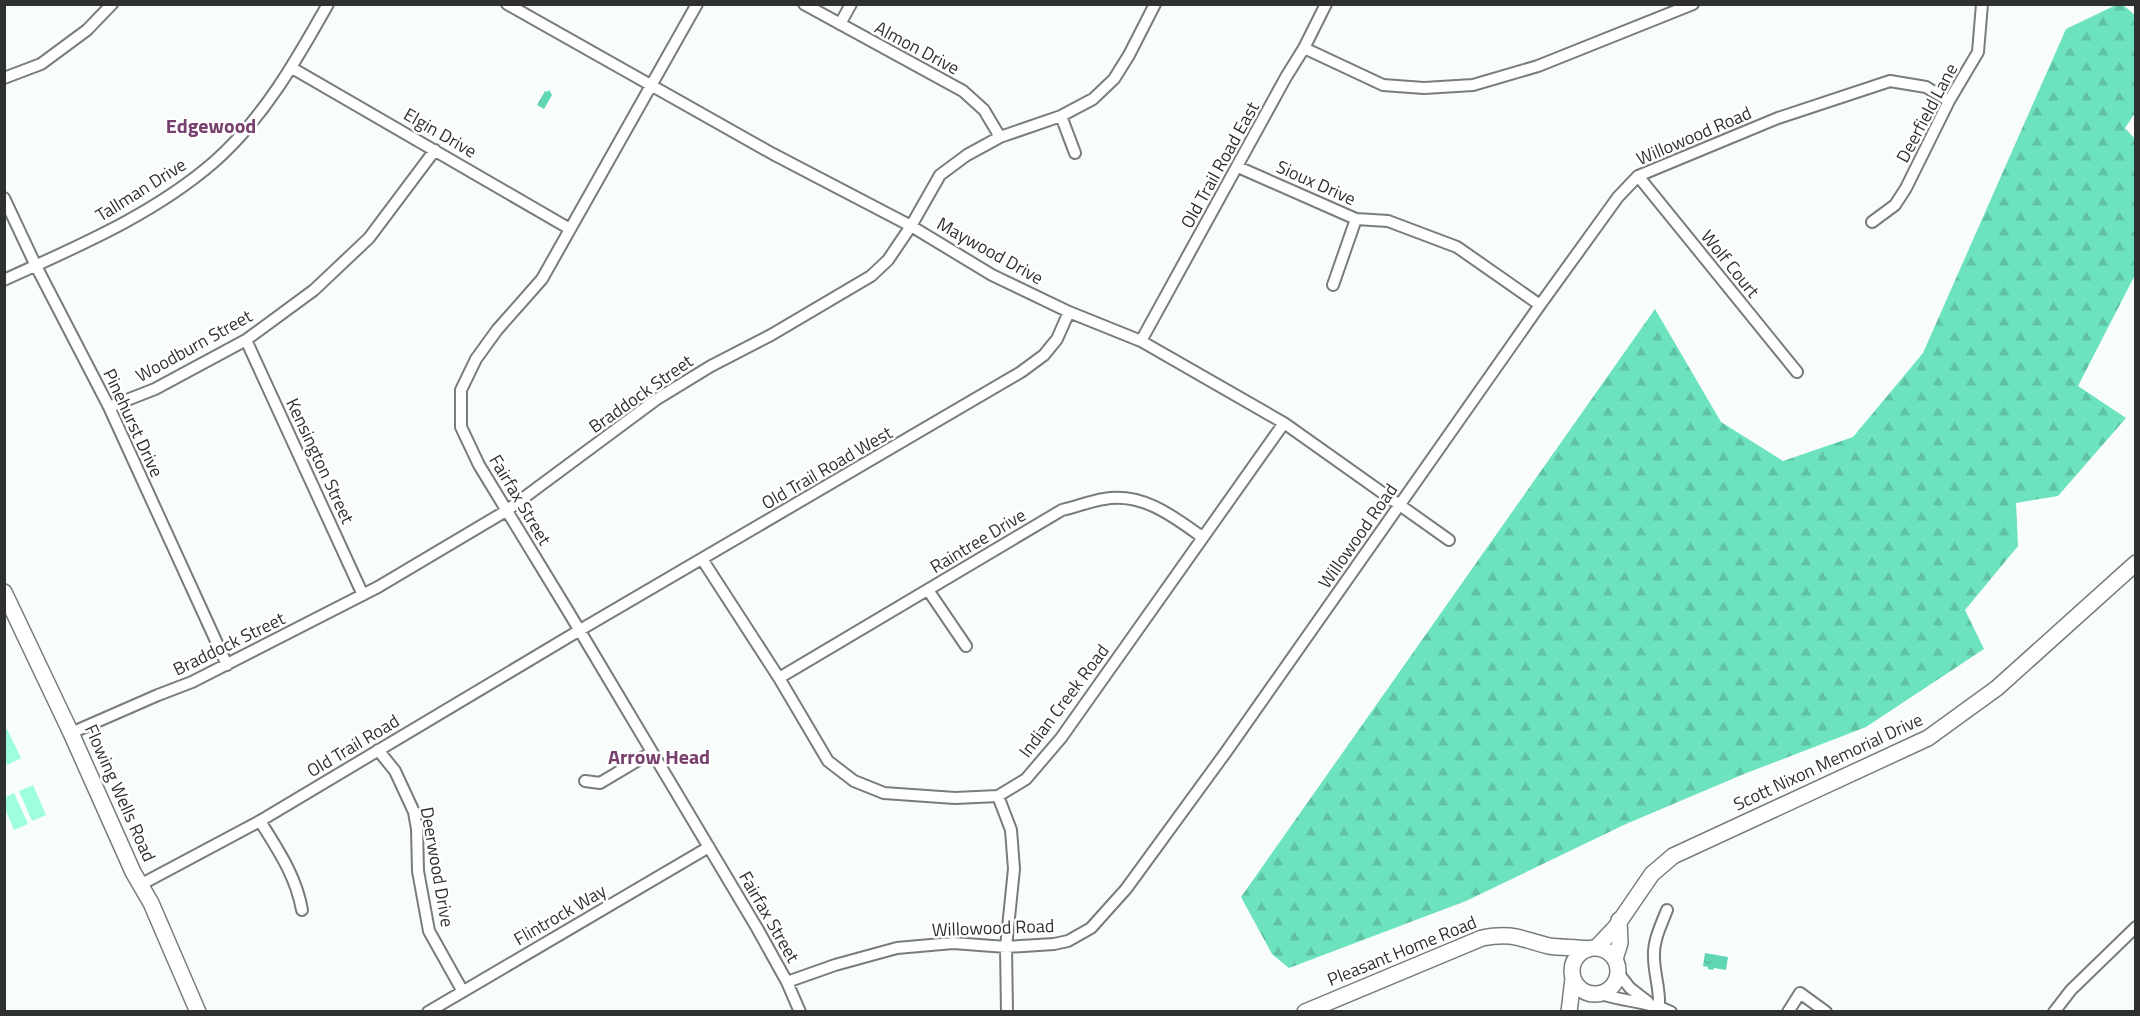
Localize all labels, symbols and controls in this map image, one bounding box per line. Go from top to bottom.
street label: Almon Drive [870,14,964,81]
street label: Deerfield Lane [1889,58,1964,167]
street label: Old Trail Road East [1173,96,1266,233]
street label: Willowood Road [1632,99,1756,172]
street label: Elgin Drive [399,101,482,164]
district label: Edgewood [166,110,256,141]
street label: Tallman Drive [90,151,191,228]
street label: Sioux Drive [1272,153,1360,212]
street label: Maywood Drive [932,210,1048,291]
street label: Wolf Court [1695,224,1767,304]
street label: Woodburn Street [131,302,257,389]
street label: Braddock Street [583,347,699,440]
street label: Pinehurst Drive [97,364,170,481]
street label: Kensington Street [280,394,362,529]
street label: Old Trail Road West [756,419,898,516]
street label: Fairfax Street [483,449,558,551]
street label: Willowood Road [1311,478,1404,594]
street label: Raintree Drive [925,501,1031,580]
street label: Braddock Street [168,604,290,682]
street label: Indian Creek Road [1012,638,1115,763]
street label: Scott Nixon Memorial Drive [1729,706,1927,817]
street label: Old Trail Road [301,707,404,784]
street label: Flowing Wells Road [78,720,163,866]
district label: Arrow Head [608,741,710,772]
street label: Deerwood Drive [414,805,461,929]
street label: Fairfax Street [732,866,807,968]
street label: Flintrock Way [508,877,611,952]
street label: Pleasant Home Road [1323,908,1481,993]
street label: Willowood Road [931,912,1055,943]

